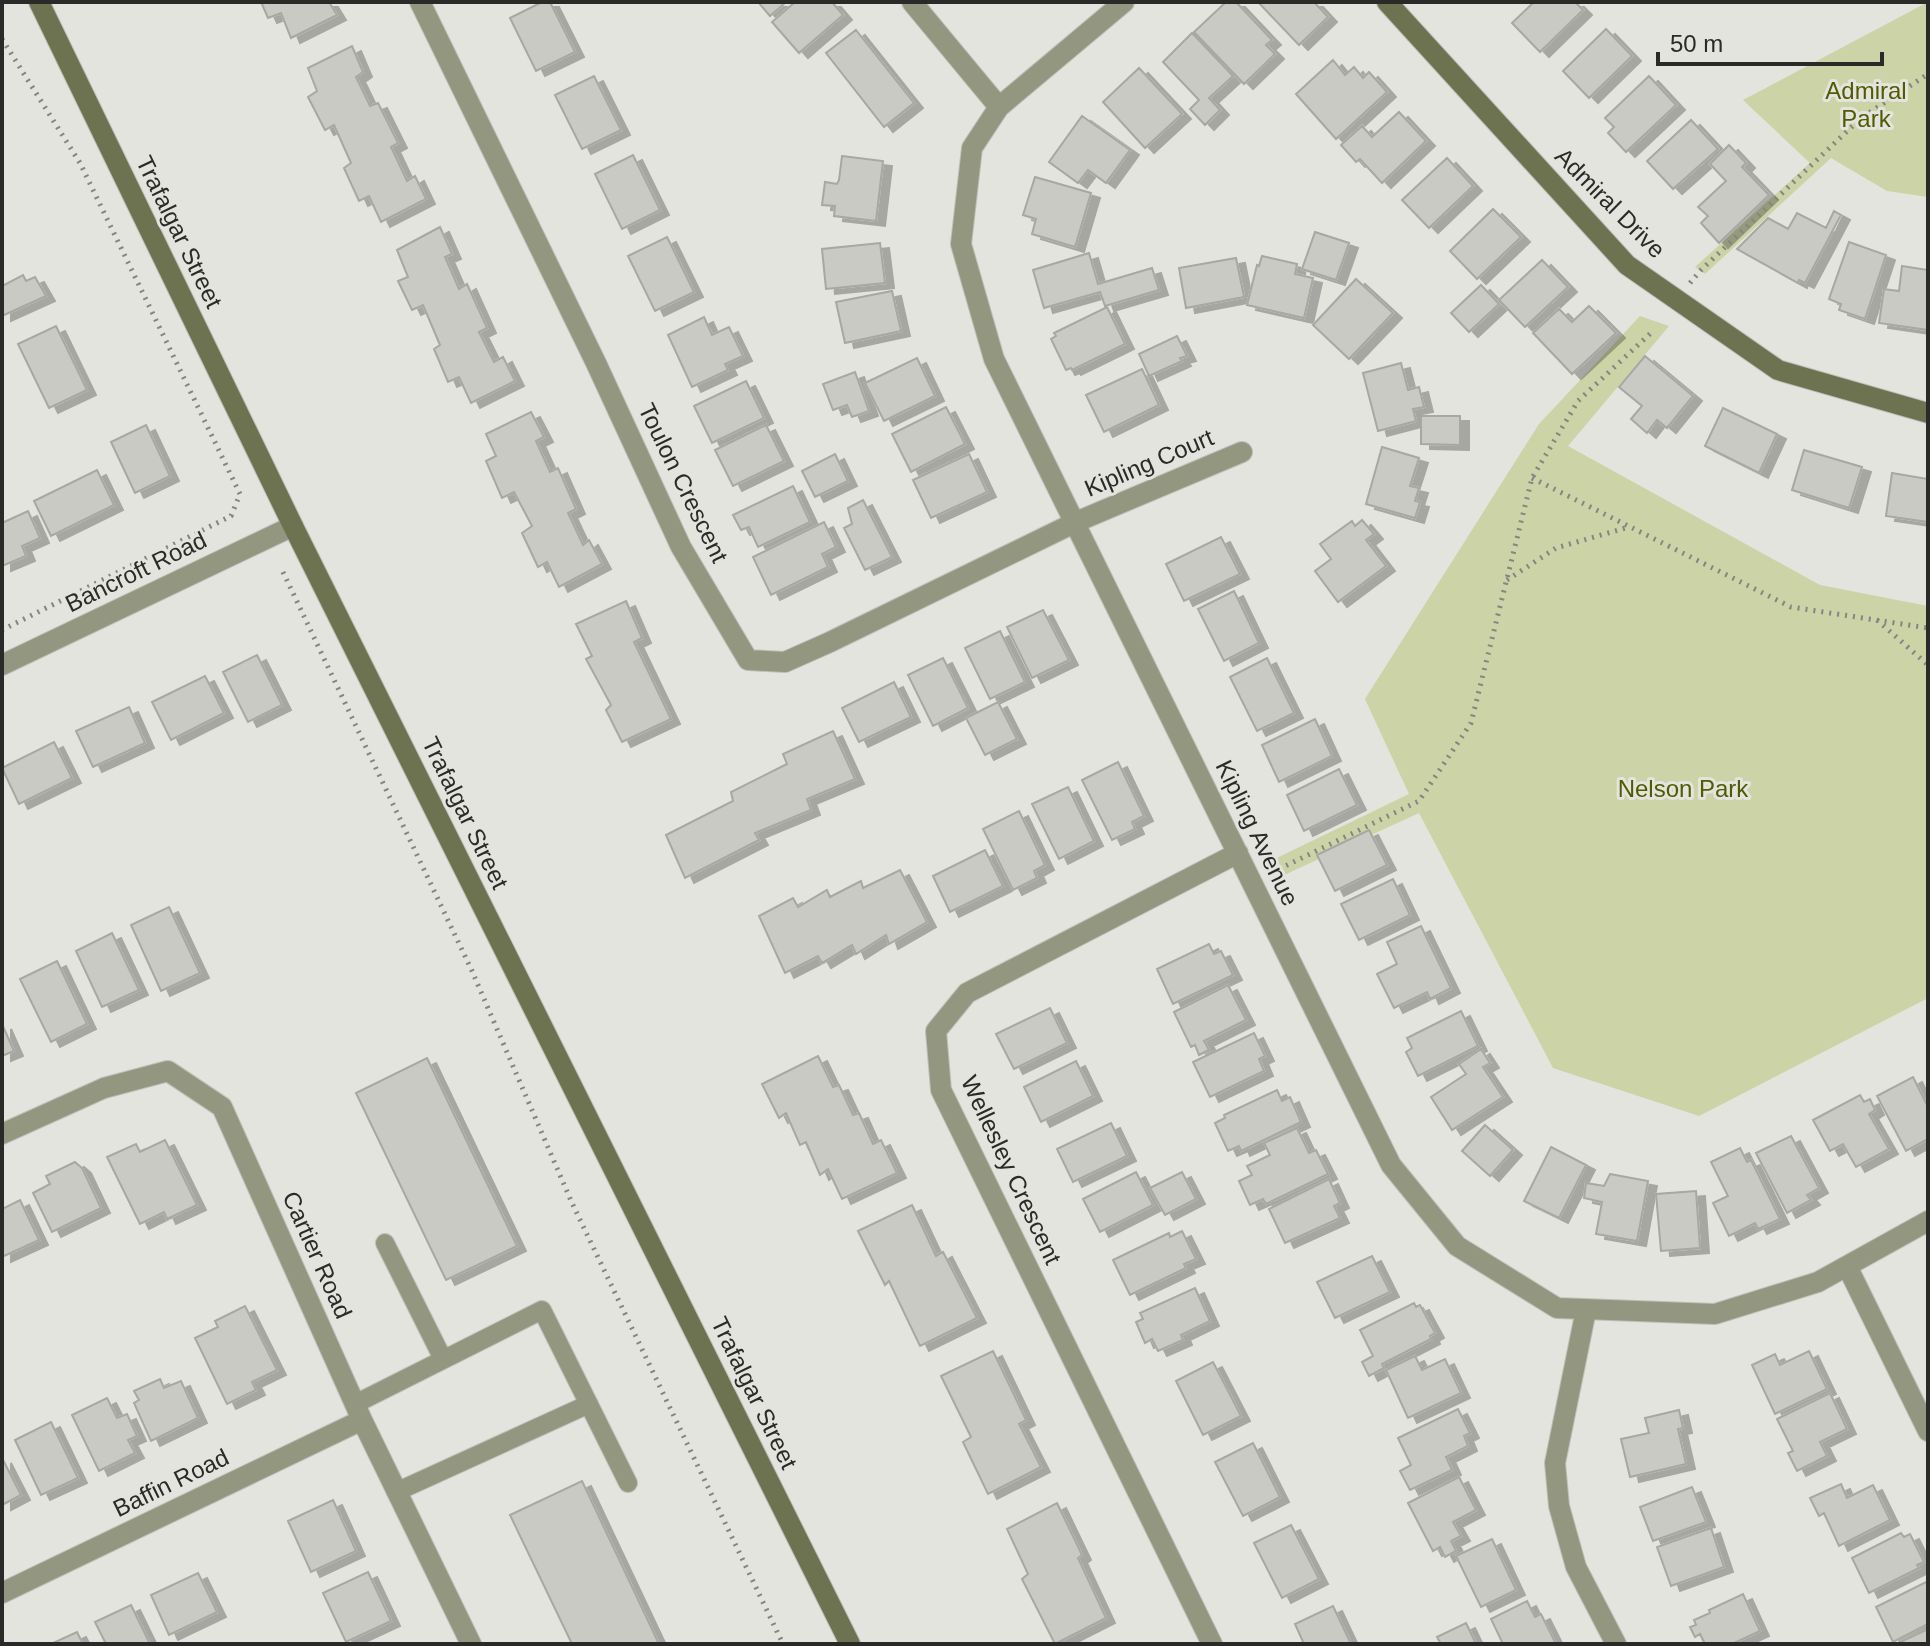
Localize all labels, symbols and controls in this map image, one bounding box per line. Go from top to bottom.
scale bar [1658,16,1882,66]
text: 50 m [1670,30,1723,57]
park label: Admiral Park [1825,77,1907,132]
street label: Admiral Drive [1550,142,1671,263]
street label: Trafalgar Street [131,151,228,313]
street label: Toulon Crescent [633,399,734,567]
street label: Kipling Court [1080,423,1218,502]
street label: Bancroft Road [61,526,211,617]
street label: Trafalgar Street [417,732,514,894]
street label: Kipling Avenue [1211,756,1304,910]
park label: Nelson Park [1618,775,1749,802]
street label: Wellesley Crescent [956,1071,1067,1269]
street label: Cartier Road [277,1187,357,1322]
street label: Trafalgar Street [706,1312,803,1474]
street label: Baffin Road [109,1443,233,1522]

